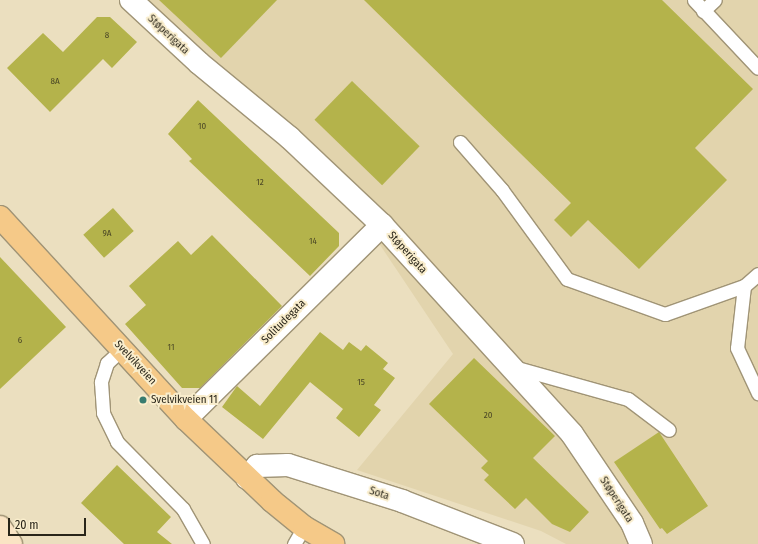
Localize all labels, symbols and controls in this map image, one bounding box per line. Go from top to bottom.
street label: Støperigata [145,12,191,58]
house number: 8 [105,30,109,40]
house number: 8A [50,76,60,86]
house number: 10 [198,121,206,131]
house number: 12 [256,177,264,187]
house number: 9A [102,228,112,238]
street label: Støperigata [385,229,429,277]
house number: 14 [309,236,317,246]
street label: Solitudegata [259,297,309,347]
house number: 6 [18,335,22,345]
street label: Svelvikveien [111,338,159,388]
house number: 11 [168,342,174,352]
house number: 15 [357,377,365,387]
place label: Svelvikveien 11 [151,393,218,407]
marker: Svelvikveien 11 [138,395,148,405]
house number: 20 [484,410,492,420]
street label: Støperigata [596,475,636,525]
street label: Sota [367,485,391,503]
scale bar [10,510,88,536]
text: 20 m [15,518,39,532]

